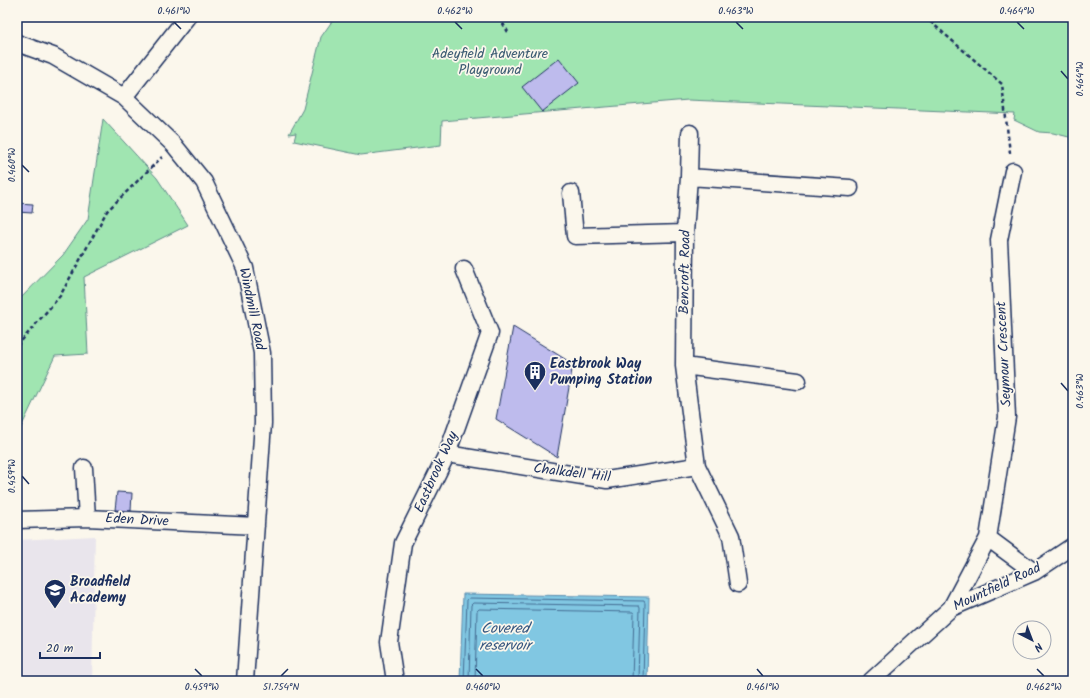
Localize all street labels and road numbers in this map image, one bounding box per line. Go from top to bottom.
street label: Bencroft Road [673,229,697,314]
street label: Windmill Road [233,266,272,353]
street label: Seymour Crescent [990,300,1018,407]
street label: Eastbrook Way [408,427,464,516]
street label: Chalkdell Hill [532,457,613,489]
street label: Eden Drive [105,507,170,533]
street label: Mountfield Road [949,557,1046,617]

